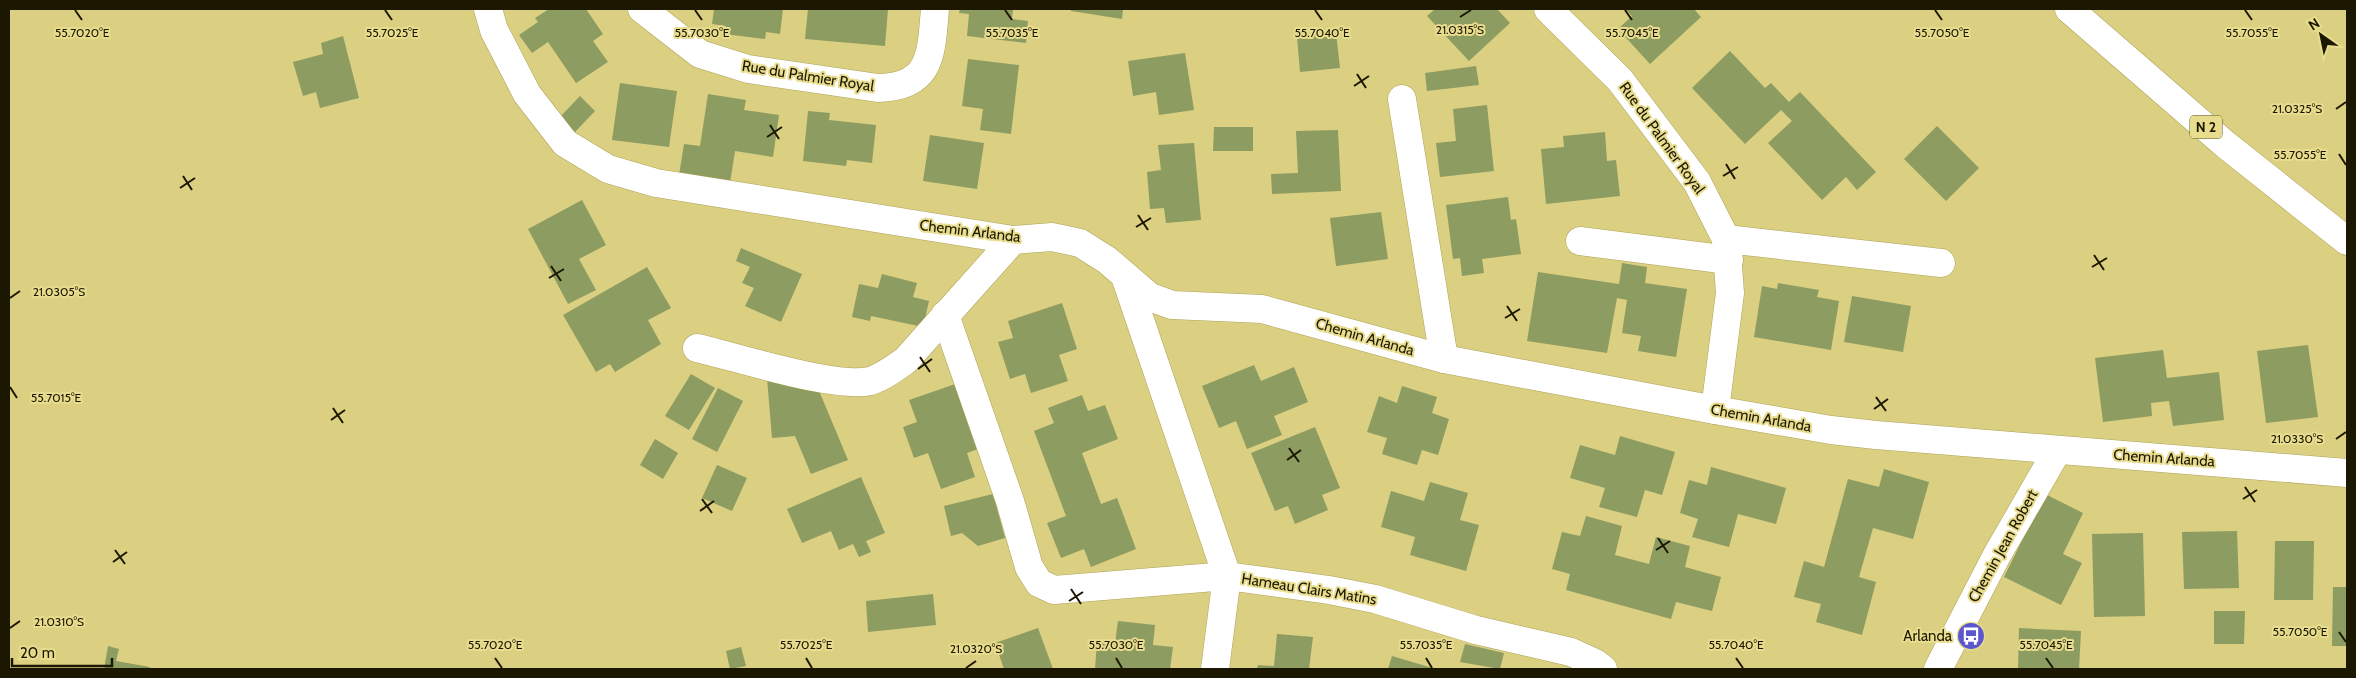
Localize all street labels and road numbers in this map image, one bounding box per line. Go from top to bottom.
street label: Rue du Palmier Royal [741,57,876,95]
street label: Rue du Palmier Royal [1615,79,1709,198]
road number: N 2 [2190,115,2222,138]
street label: Chemin Arlanda [918,216,1022,246]
street label: Chemin Arlanda [1314,314,1417,360]
street label: Chemin Arlanda [1709,400,1813,436]
street label: Chemin Arlanda [2113,445,2216,471]
street label: Chemin Jean Robert [1965,486,2041,606]
street label: Hameau Clairs Matins [1240,569,1378,609]

